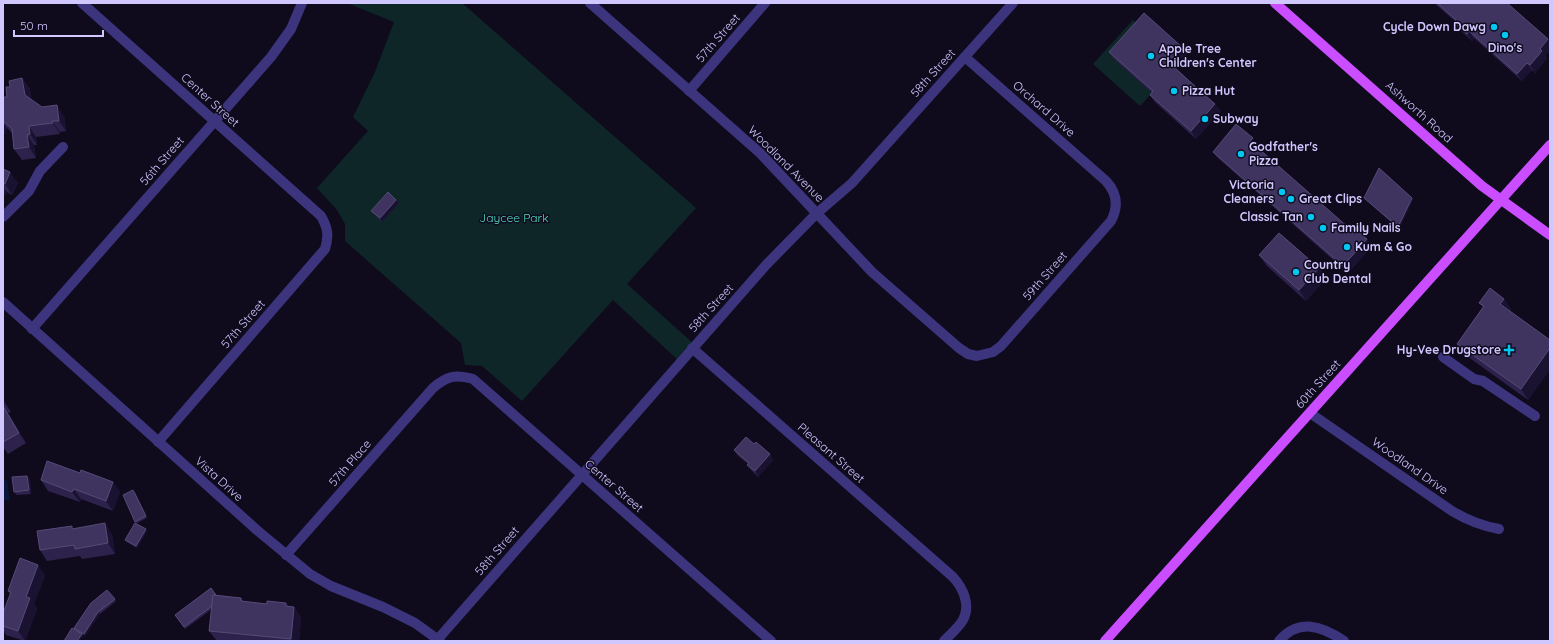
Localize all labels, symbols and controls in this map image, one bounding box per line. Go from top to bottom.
street label: 57th Street [692,10,743,65]
scale bar [14,12,103,38]
text: 50 m [20,18,48,33]
place label: Cycle Down Dawg [1383,19,1486,34]
marker: Cycle Down Dawg [1489,22,1499,32]
marker: Dino's [1500,30,1510,40]
place label: Dino's [1488,40,1522,55]
place label: Apple Tree Children's Center [1159,41,1257,70]
street label: 58th Street [907,45,958,100]
marker: Apple Tree Children's Center [1146,51,1156,61]
street label: Center Street [178,70,242,130]
street label: Orchard Drive [1010,77,1079,140]
street label: Ashworth Road [1383,78,1456,146]
place label: Pizza Hut [1182,83,1235,98]
marker: Pizza Hut [1169,86,1179,96]
place label: Subway [1213,111,1259,126]
marker: Subway [1200,114,1210,124]
street label: Woodland Avenue [745,122,828,205]
street label: 56th Street [136,133,187,188]
place label: Godfather's Pizza [1249,139,1318,168]
marker: Godfather's Pizza [1236,149,1246,159]
place label: Victoria Cleaners [1223,177,1274,206]
marker: Victoria Cleaners [1277,187,1287,197]
place label: Great Clips [1299,191,1362,206]
marker: Great Clips [1286,194,1296,204]
place label: Classic Tan [1240,209,1303,224]
park label: Jaycee Park [479,210,549,225]
marker: Classic Tan [1306,212,1316,222]
place label: Family Nails [1331,220,1401,235]
marker: Family Nails [1318,223,1328,233]
place label: Kum & Go [1355,239,1412,254]
marker: Kum & Go [1342,242,1352,252]
street label: 59th Street [1019,248,1070,303]
place label: Country Club Dental [1304,257,1371,286]
marker: Country Club Dental [1291,267,1301,277]
street label: 58th Street [685,280,736,335]
street label: 57th Street [217,296,268,351]
place label: Hy-Vee Drugstore [1397,342,1501,357]
marker: Hy-Vee Drugstore [1504,345,1514,355]
street label: 60th Street [1292,356,1343,411]
street label: Pleasant Street [795,419,868,486]
street label: Woodland Drive [1369,434,1451,498]
street label: 57th Place [325,436,374,489]
street label: Vista Drive [192,453,247,504]
street label: Center Street [582,456,647,515]
street label: 58th Street [471,523,522,578]

